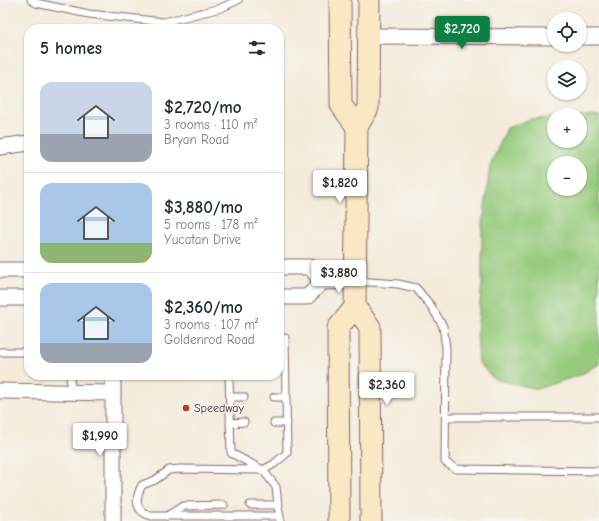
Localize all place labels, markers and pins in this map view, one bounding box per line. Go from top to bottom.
pin: $2,720 [429,16,495,50]
pin: $1,820 [307,170,373,204]
pin: $3,880 [306,260,372,294]
pin: $2,360 [354,372,420,406]
place label: Speedway [194,401,245,415]
marker: Speedway [181,403,191,413]
pin: $1,990 [67,423,133,457]

